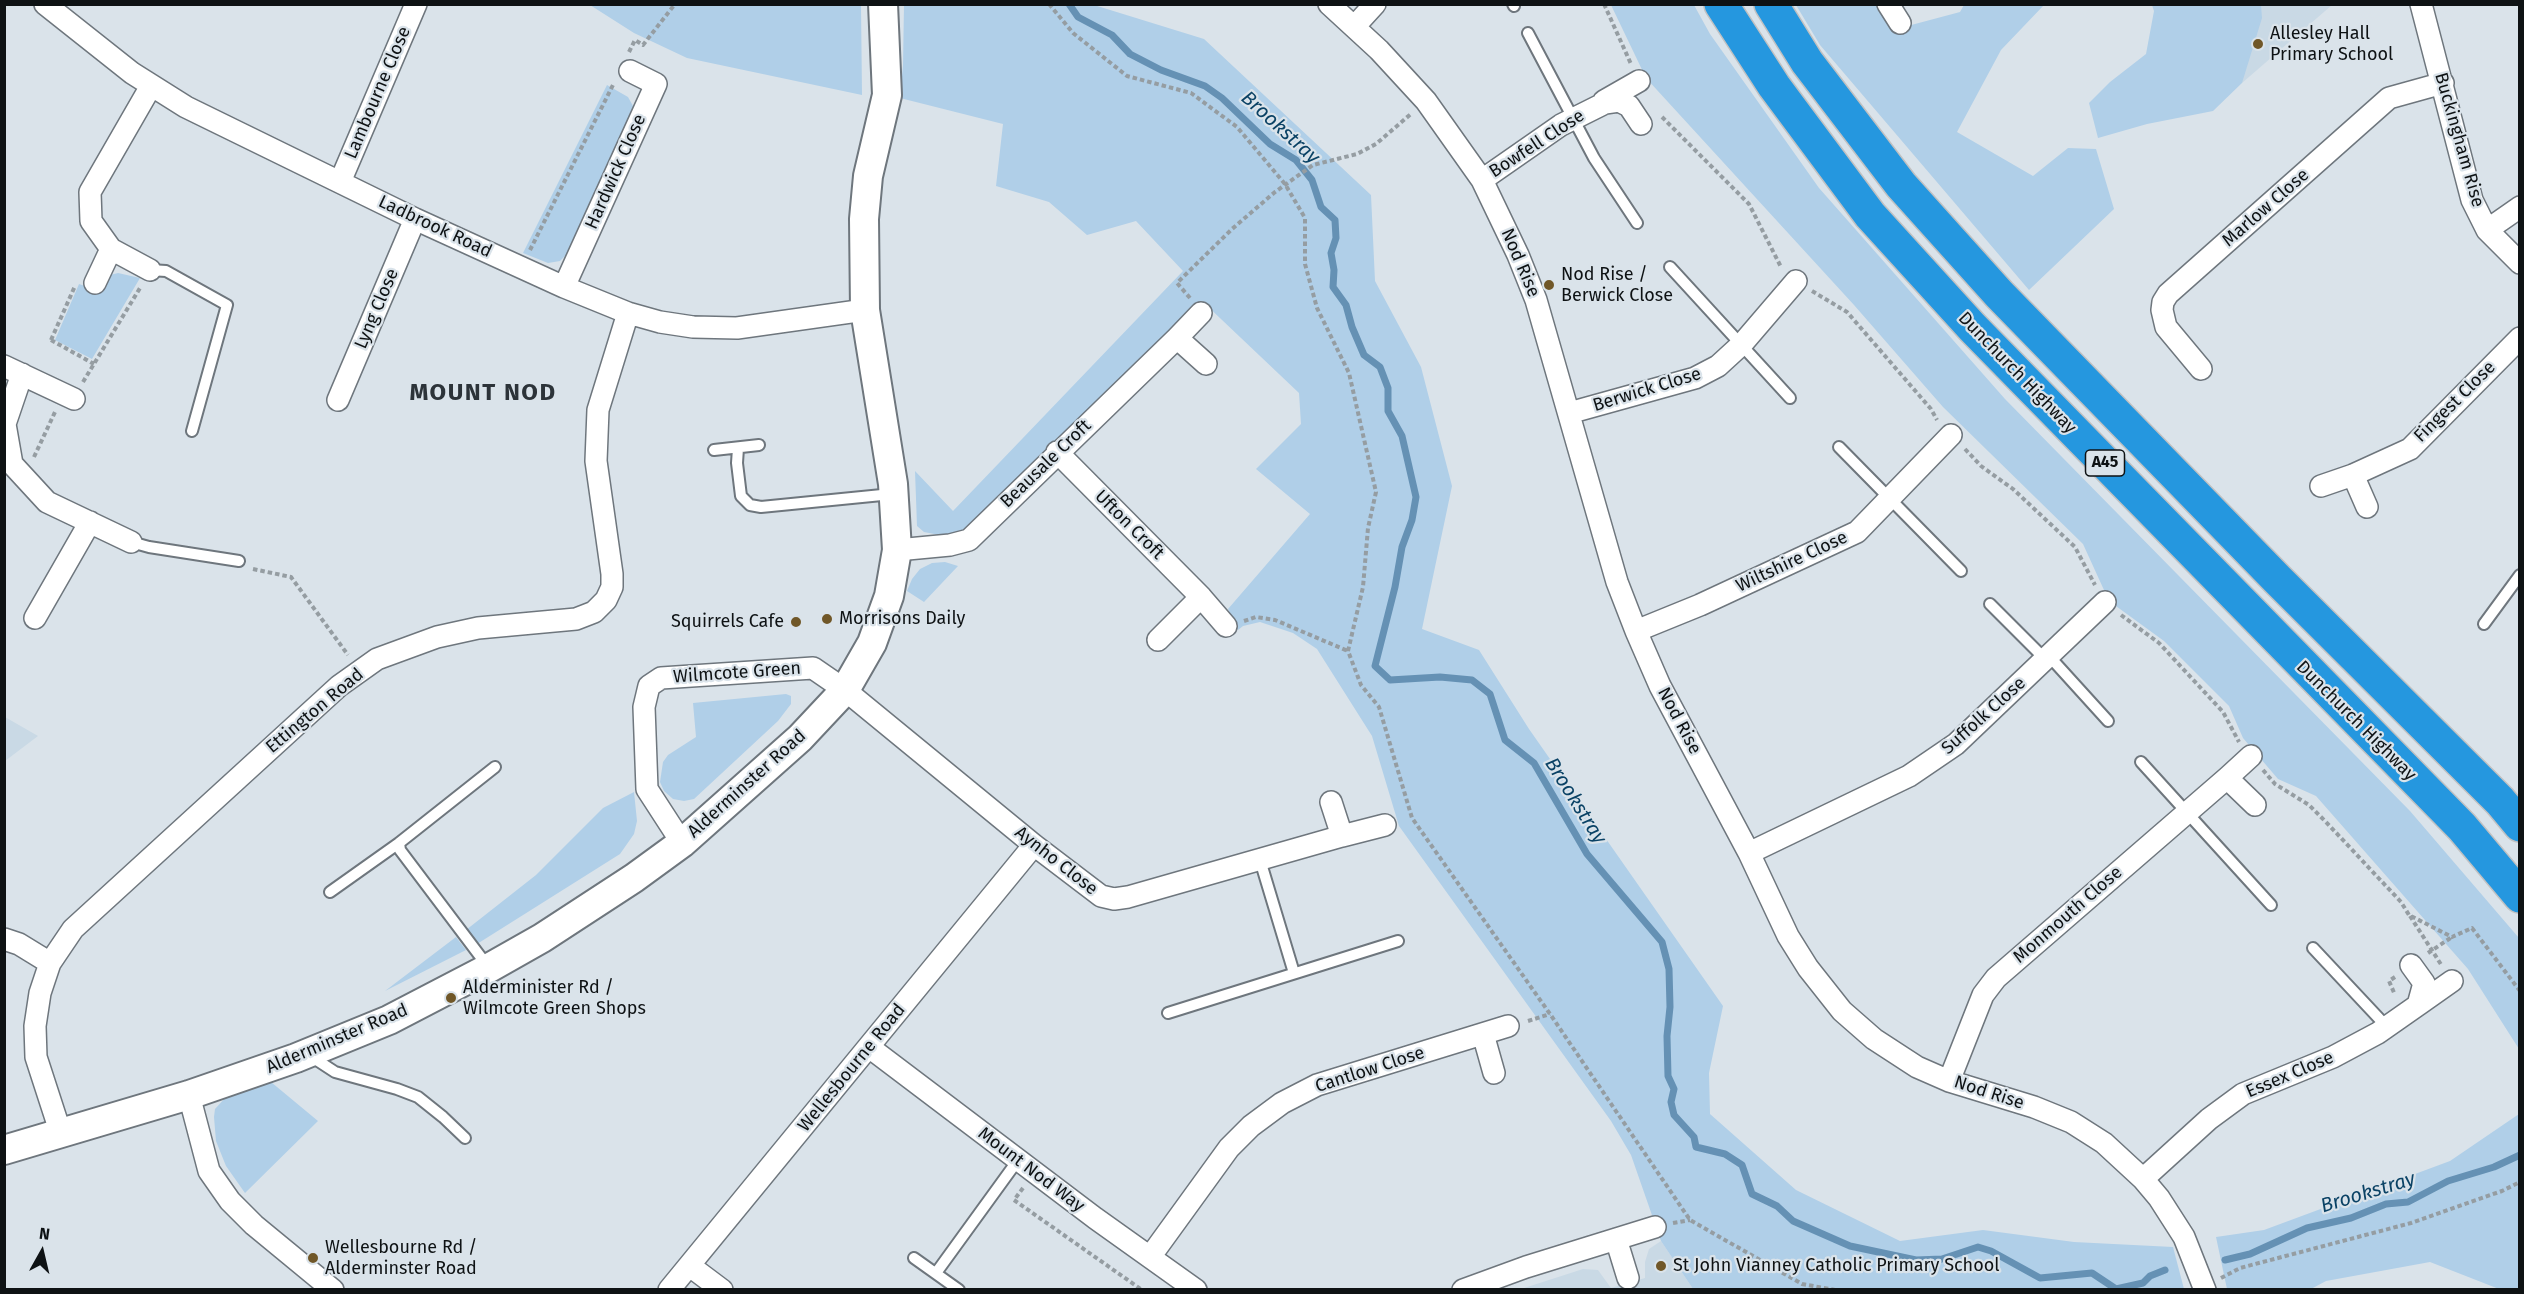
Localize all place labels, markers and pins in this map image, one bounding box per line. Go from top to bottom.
place label: Allesley Hall Primary School [2270,23,2393,66]
marker: Allesley Hall Primary School [2251,37,2265,51]
place label: Nod Rise / Berwick Close [1561,264,1673,306]
marker: Nod Rise / Berwick Close [1542,278,1556,292]
place label: Morrisons Daily [839,608,965,630]
place label: Squirrels Cafe [671,611,784,633]
marker: Morrisons Daily [820,612,834,626]
marker: Squirrels Cafe [789,615,803,629]
place label: Alderminister Rd / Wilmcote Green Shops [463,977,646,1020]
marker: Alderminister Rd / Wilmcote Green Shops [444,991,458,1005]
place label: Wellesbourne Rd / Alderminster Road [325,1237,477,1280]
marker: Wellesbourne Rd / Alderminster Road [306,1251,320,1265]
place label: St John Vianney Catholic Primary School [1673,1255,1999,1277]
marker: St John Vianney Catholic Primary School [1654,1259,1668,1273]

